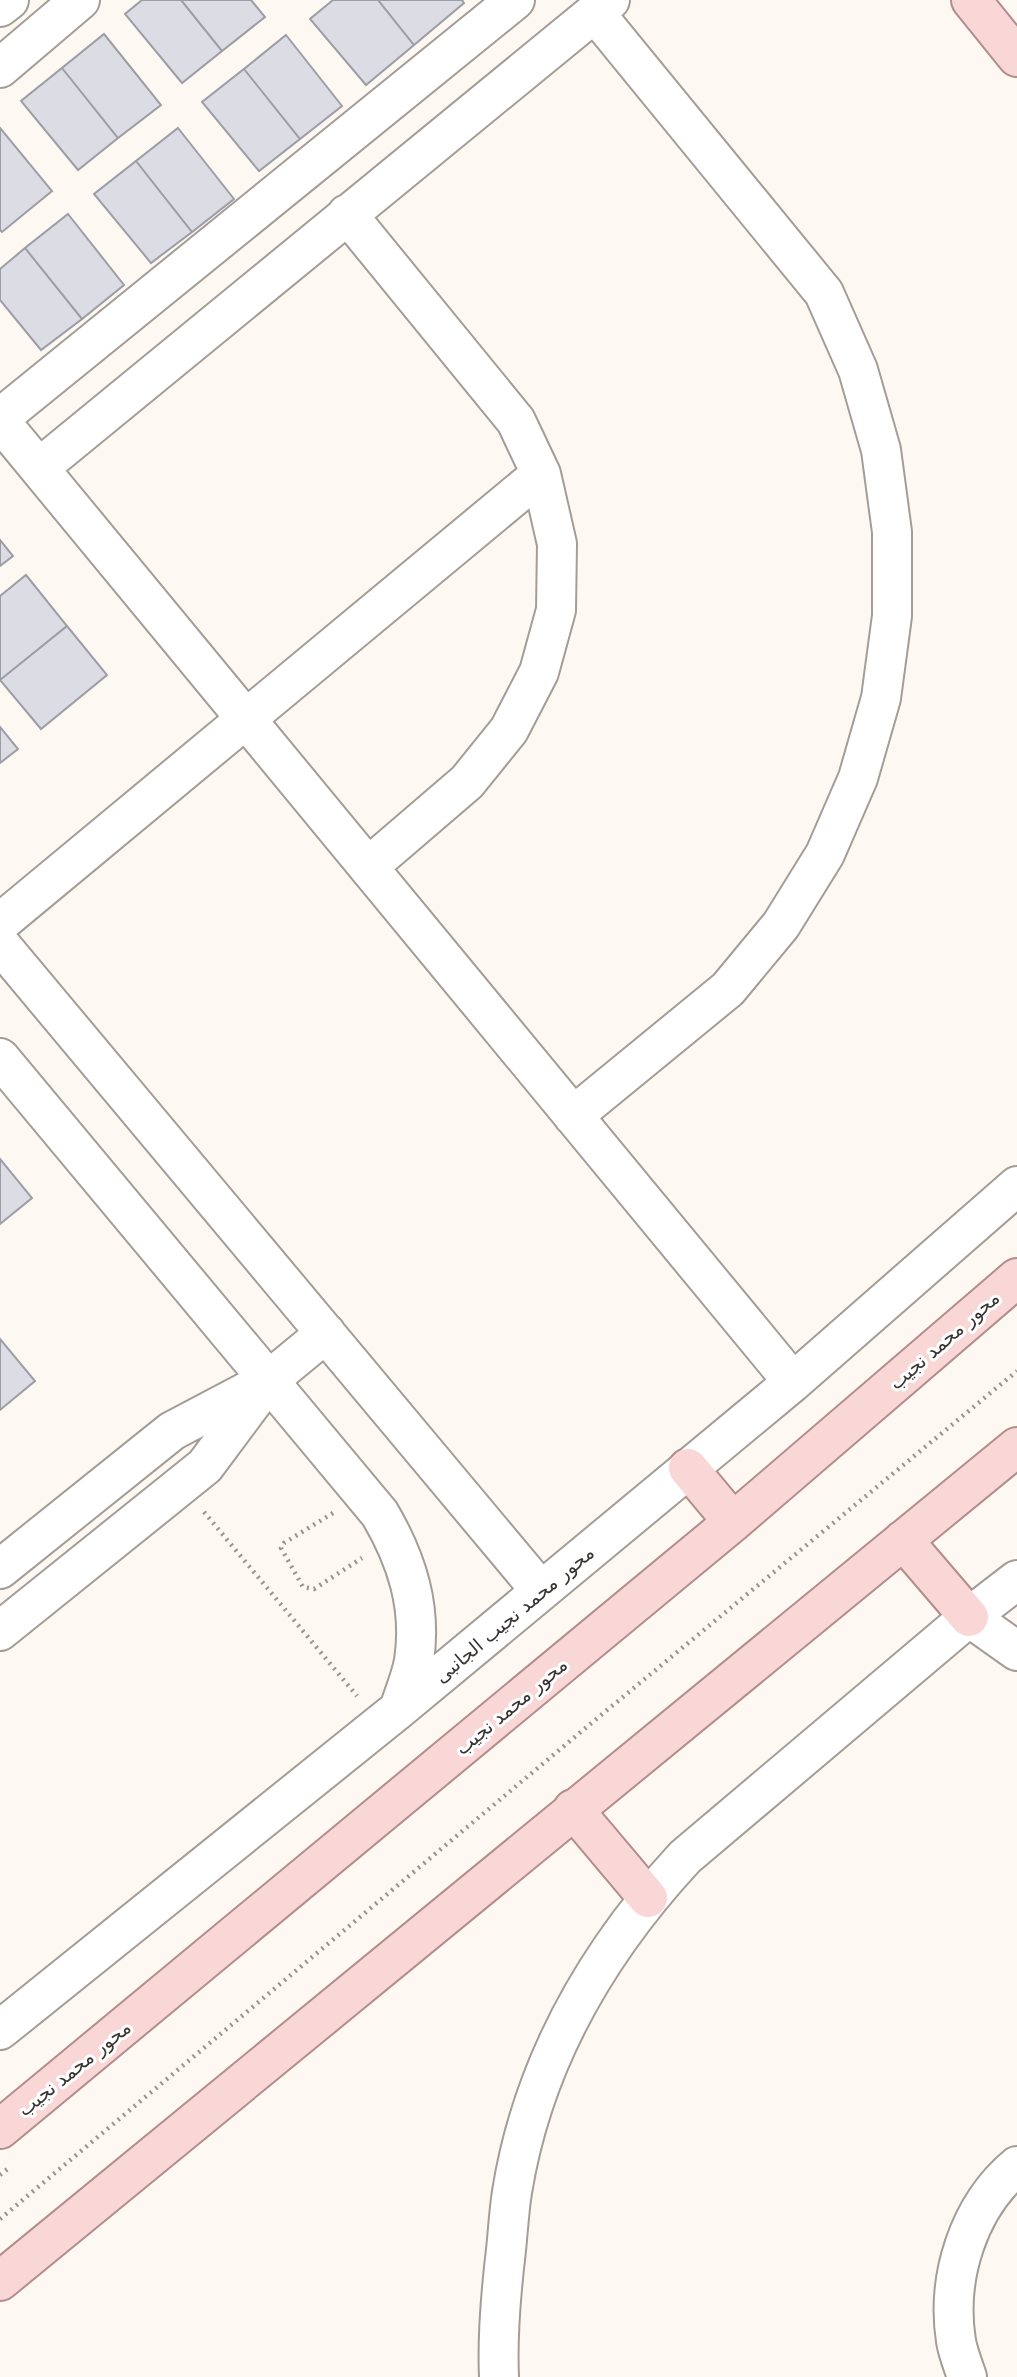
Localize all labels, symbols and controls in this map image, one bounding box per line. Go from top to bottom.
street label: محور محمد نجيب [884,1286,1004,1395]
street label: محور محمد نجيب الجانبى [430,1541,599,1688]
street label: محور محمد نجيب [451,1653,572,1760]
street label: محور محمد نجيب [13,2016,136,2121]

